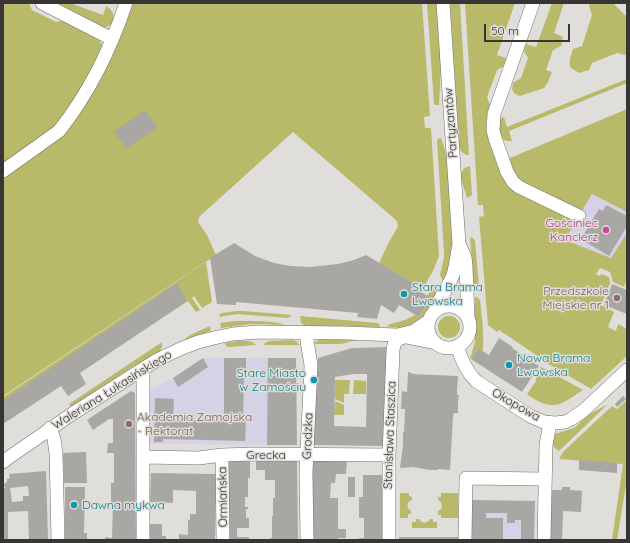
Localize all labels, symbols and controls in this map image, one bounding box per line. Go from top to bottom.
scale bar [486,16,572,42]
text: 50 m [491,23,519,38]
street label: Partyzantów [441,88,461,158]
place label: Gościniec Kanclerz [546,216,598,244]
marker: Gościniec Kanclerz [601,225,611,235]
place label: Stara Brama Lwowska [412,280,483,308]
place label: Przedszkole Miejskie nr 1 [543,284,609,312]
marker: Stara Brama Lwowska [399,289,409,299]
marker: Przedszkole Miejskie nr 1 [612,293,622,303]
street label: Waleriana Łukasińskiego [49,347,175,433]
place label: Nowa Brama Lwowska [517,351,590,379]
marker: Nowa Brama Lwowska [504,360,514,370]
place label: Stare Miasto w Zamościu [237,366,306,394]
marker: Stare Miasto w Zamościu [309,375,319,385]
street label: Stanisława Staszica [381,381,399,489]
street label: Okopowa [489,385,543,425]
place label: Akademia Zamojska - Rektorat [137,410,252,438]
street label: Grodzka [300,412,316,460]
marker: Akademia Zamojska - Rektorat [124,419,134,429]
street label: Grecka [246,448,286,462]
street label: Ormiańska [215,466,231,528]
place label: Dawna mykwa [82,498,165,512]
marker: Dawna mykwa [69,500,79,510]

